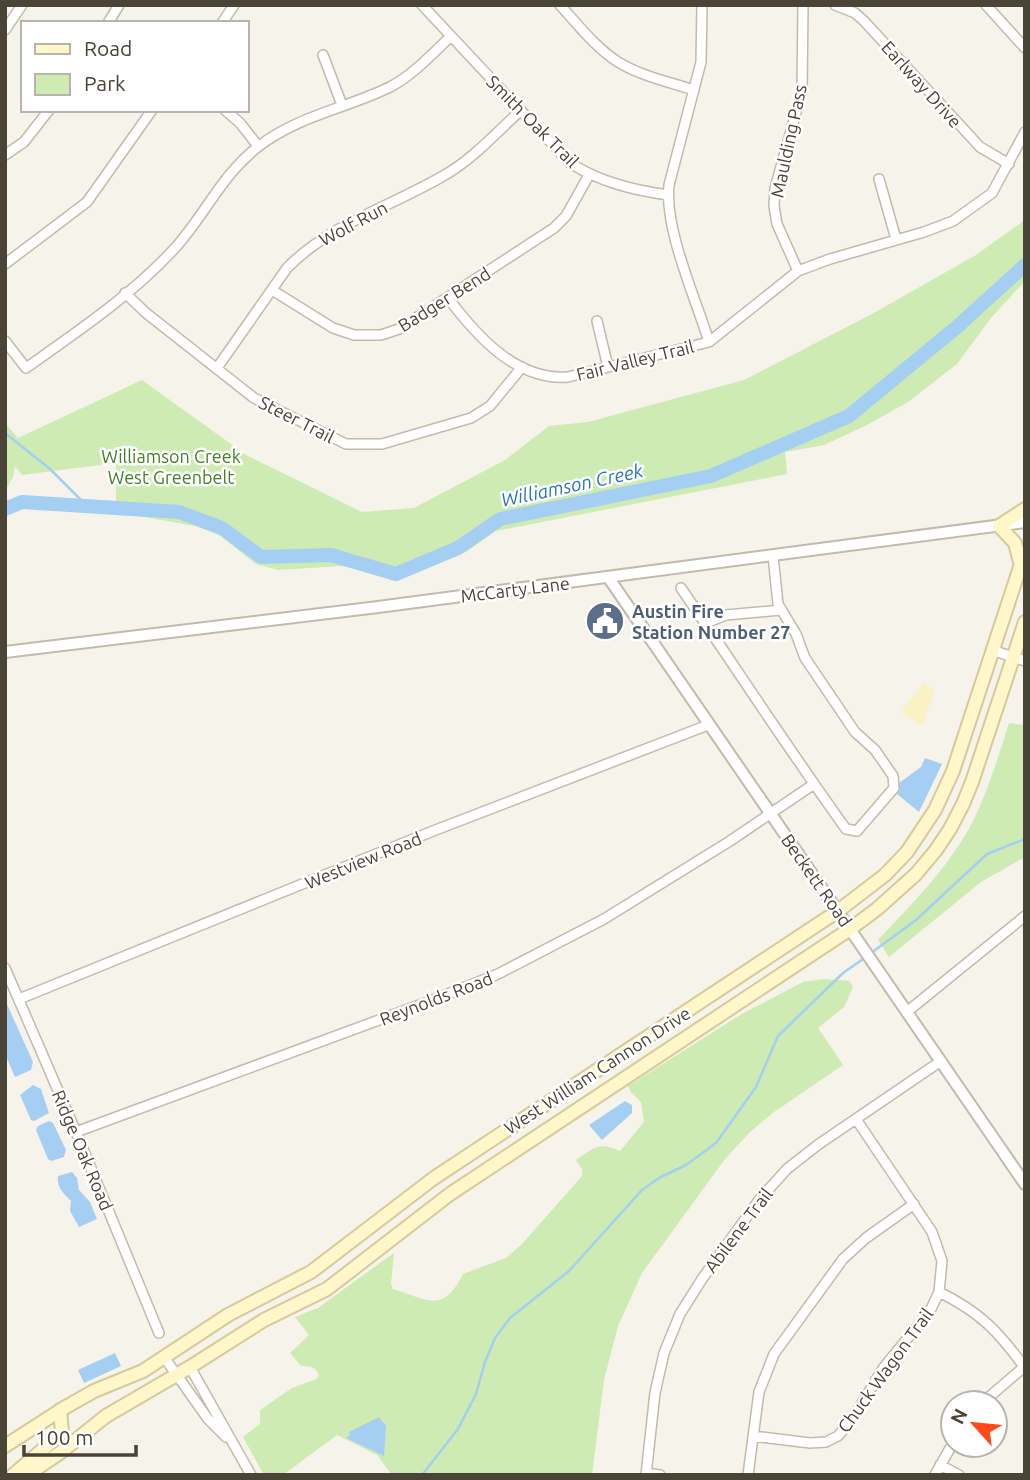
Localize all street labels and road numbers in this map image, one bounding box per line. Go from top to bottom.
street label: Earlway Drive [878,37,966,131]
street label: Smith Oak Trail [483,71,583,171]
street label: Maulding Pass [766,82,810,199]
street label: Wolf Run [315,197,391,249]
street label: Badger Bend [394,263,494,335]
street label: Fair Valley Trail [574,336,696,384]
street label: Steer Trail [256,392,338,447]
street label: McCarty Lane [459,572,571,606]
street label: Westview Road [302,828,424,892]
street label: Beckett Road [778,830,856,930]
street label: Reynolds Road [377,967,495,1029]
street label: West William Cannon Drive [500,1002,694,1138]
street label: Ridge Oak Road [49,1087,117,1213]
street label: Abilene Trail [700,1184,776,1276]
street label: Chuck Wagon Trail [833,1304,937,1436]

